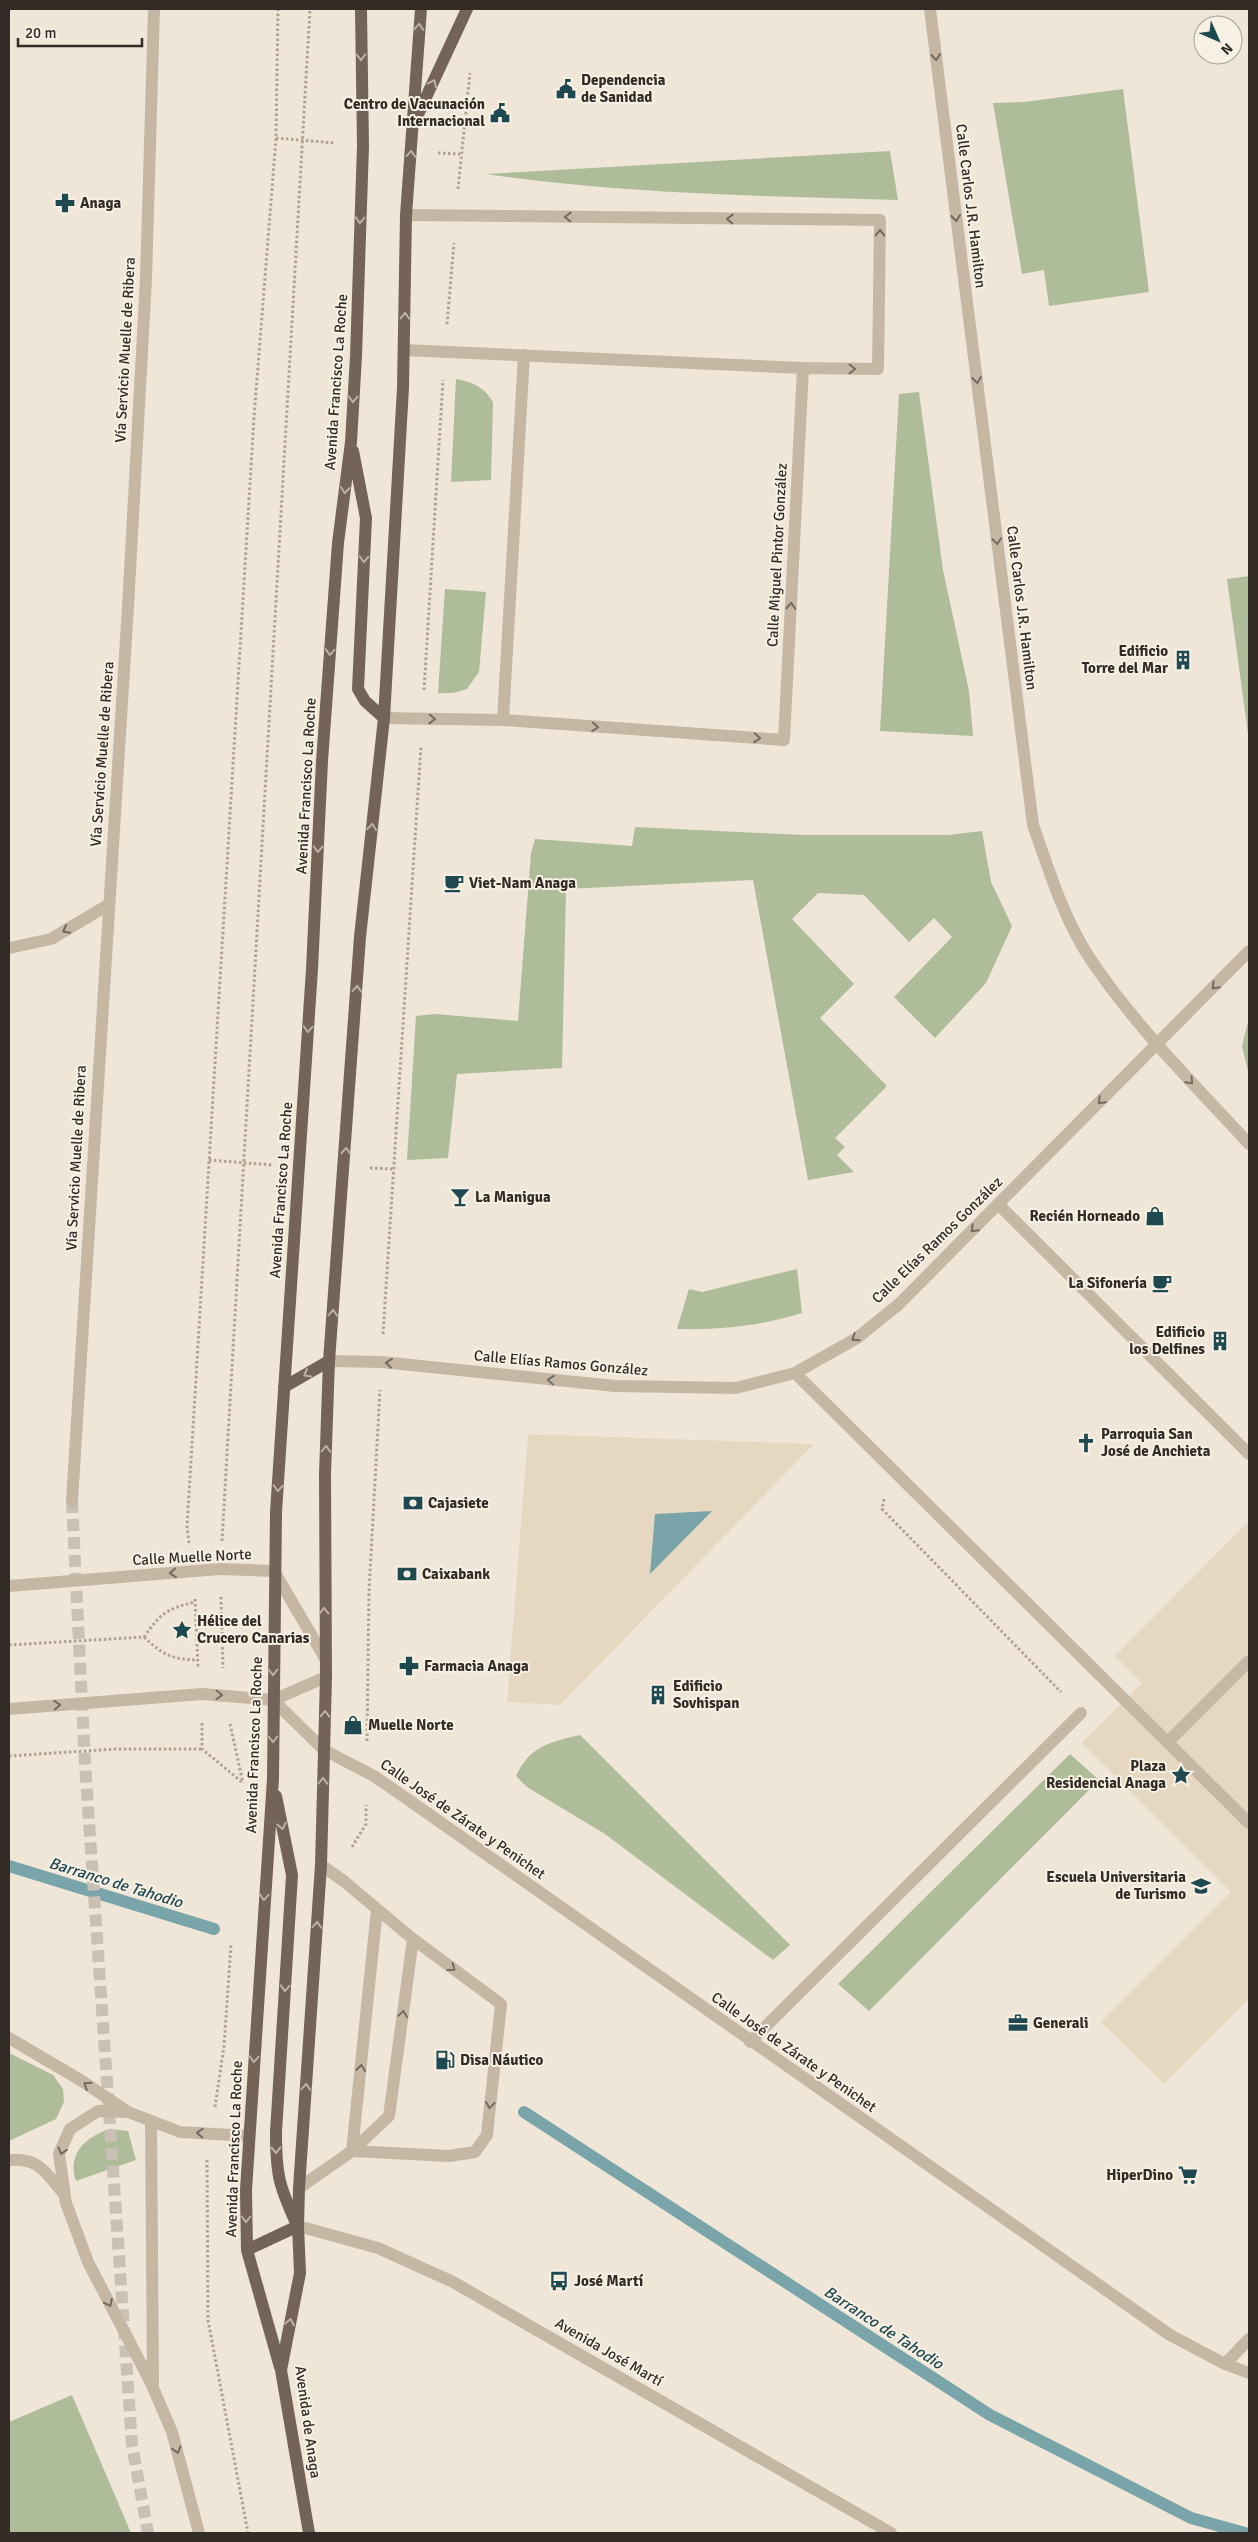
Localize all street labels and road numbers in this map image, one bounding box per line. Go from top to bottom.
street label: Calle Carlos J.R. Hamilton [952,123,990,289]
street label: Vía Servicio Muelle de Ribera [111,257,139,443]
street label: Avenida Francisco La Roche [321,293,351,471]
street label: Calle Miguel Pintor González [763,462,791,647]
street label: Calle Carlos J.R. Hamilton [1003,525,1041,691]
street label: Vía Servicio Muelle de Ribera [87,661,117,847]
street label: Avenida Francisco La Roche [292,697,320,875]
street label: Vía Servicio Muelle de Ribera [62,1065,90,1251]
street label: Avenida Francisco La Roche [266,1101,296,1279]
street label: Calle Elías Ramos González [868,1173,1006,1307]
street label: Calle Elías Ramos González [473,1346,649,1380]
street label: Calle Muelle Norte [132,1545,252,1569]
street label: Avenida Francisco La Roche [242,1656,266,1834]
street label: Calle José de Zárate y Penichet [377,1755,549,1883]
street label: Calle José de Zárate y Penichet [708,1988,880,2116]
street label: Avenida Francisco La Roche [222,2060,246,2238]
street label: Avenida José Martí [552,2314,666,2390]
street label: Avenida de Anaga [291,2365,325,2479]

